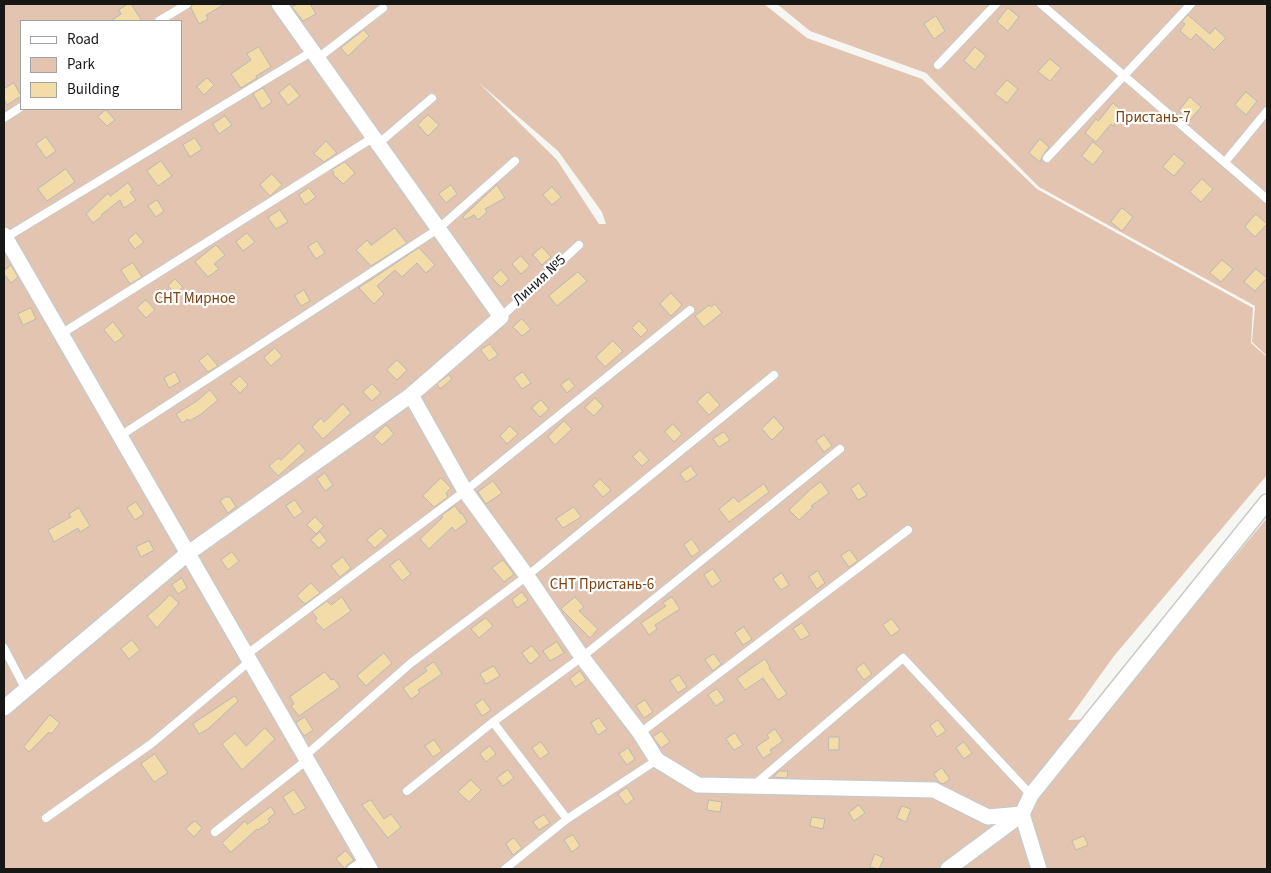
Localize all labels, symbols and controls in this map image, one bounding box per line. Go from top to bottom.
legend [20,20,182,110]
text: Road [67,29,99,50]
text: Park [67,54,95,75]
text: Building [67,79,119,100]
park label: Пристань-7 [1115,110,1191,128]
street label: Линия №5 [510,252,570,310]
park label: СНТ Мирное [154,291,236,309]
park label: СНТ Пристань-6 [550,577,654,595]

